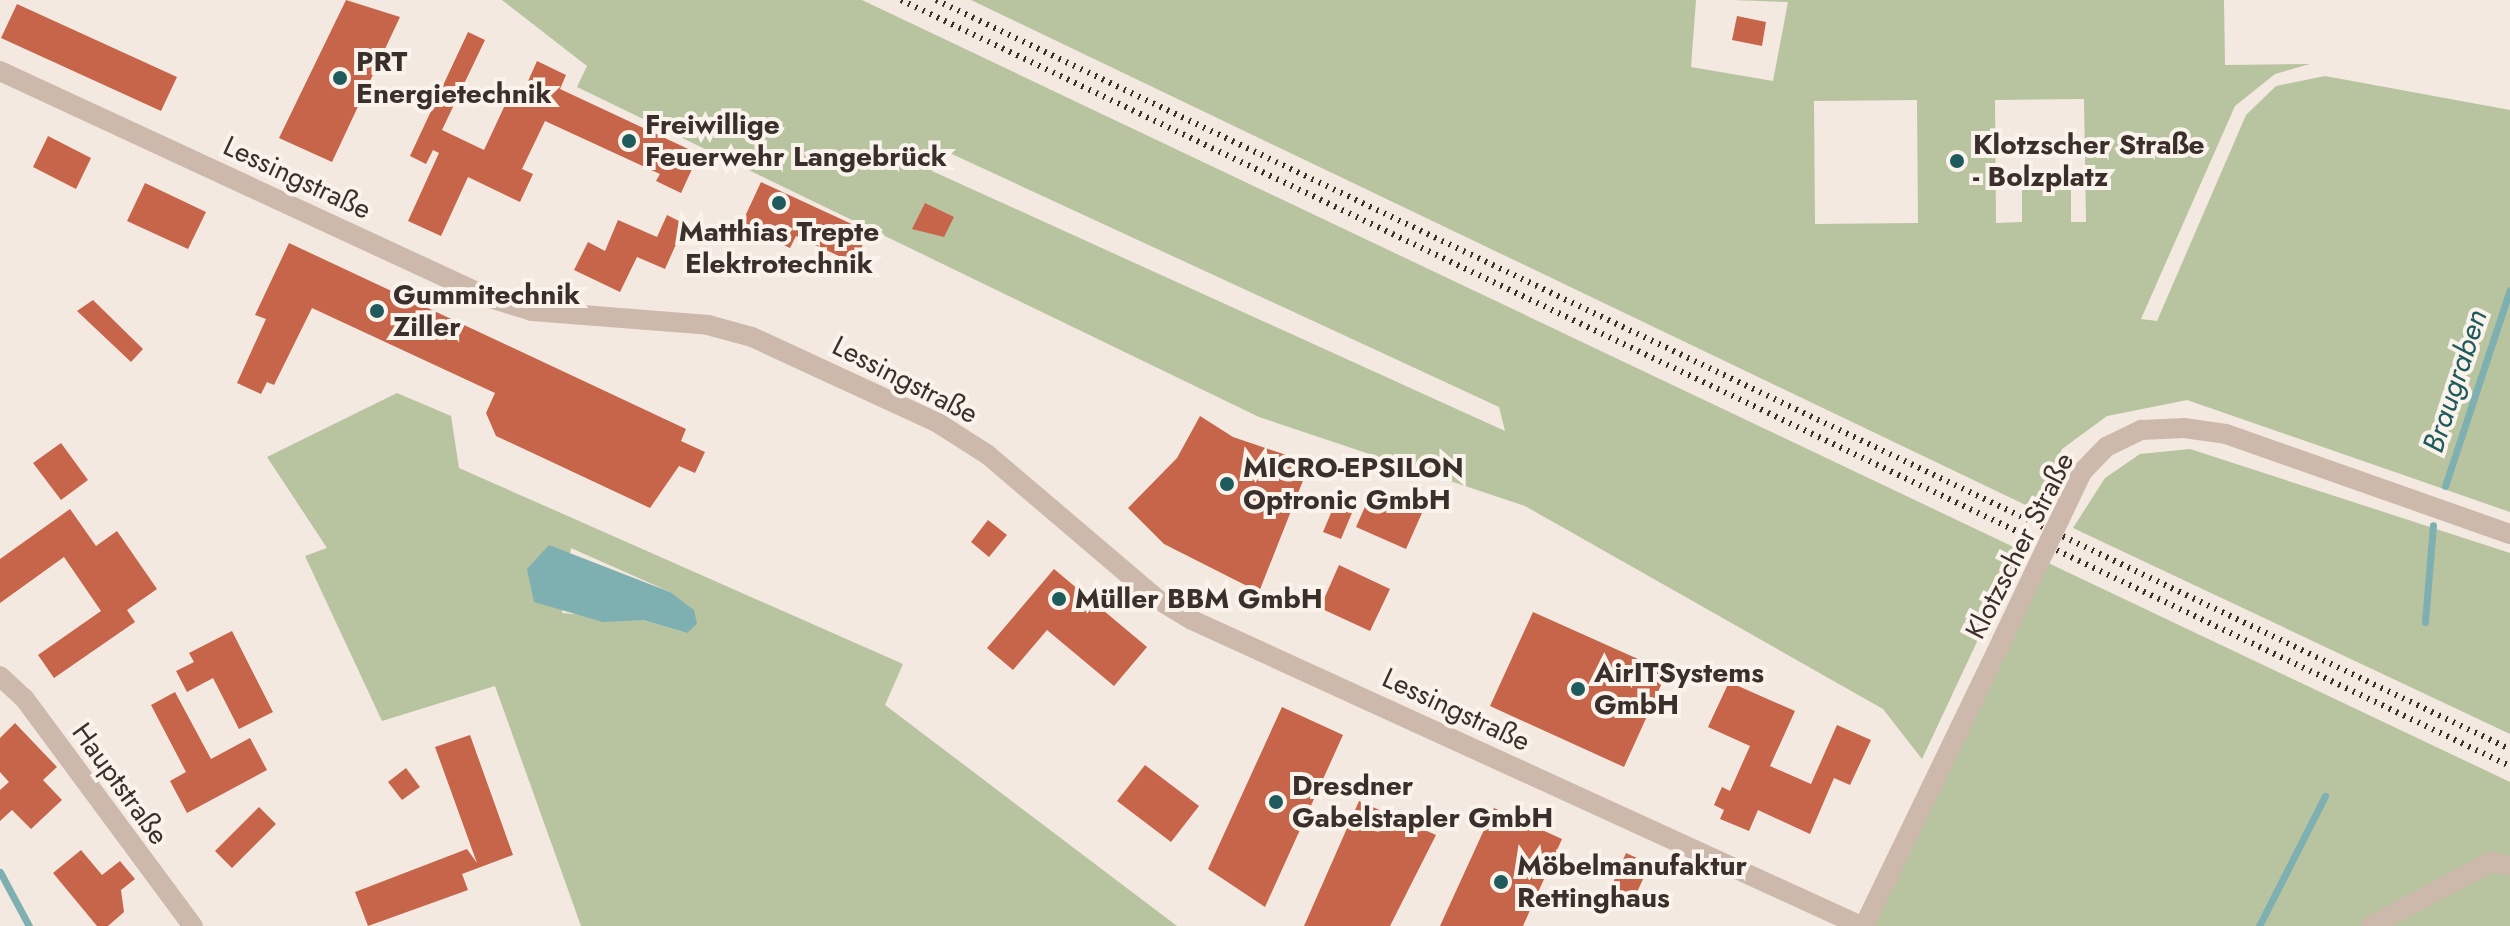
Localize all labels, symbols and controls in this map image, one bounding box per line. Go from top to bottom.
place label: PRT Energietechnik [356,45,552,111]
marker: PRT Energietechnik [331,69,349,87]
place label: Freiwillige Feuerwehr Langebrück [645,108,947,174]
place label: Klotzscher Straße - Bolzplatz [1973,128,2205,194]
street label: Lessingstraße [218,129,376,227]
marker: Freiwillige Feuerwehr Langebrück [620,132,638,150]
marker: Klotzscher Straße - Bolzplatz [1948,152,1966,170]
marker: Matthias Trepte Elektrotechnik [770,194,788,212]
place label: Matthias Trepte Elektrotechnik [679,215,879,281]
place label: Gummitechnik Ziller [393,278,580,344]
marker: Gummitechnik Ziller [368,302,386,320]
water label: Braugraben [2415,305,2495,457]
street label: Lessingstraße [827,329,983,431]
street label: Klotzscher Straße [1959,447,2081,645]
place label: MICRO-EPSILON Optronic GmbH [1243,451,1464,517]
marker: MICRO-EPSILON Optronic GmbH [1218,475,1236,493]
place label: Müller BBM GmbH [1075,582,1323,616]
marker: Müller BBM GmbH [1050,590,1068,608]
place label: AirITSystems GmbH [1594,656,1764,722]
street label: Lessingstraße [1377,661,1535,759]
marker: AirITSystems GmbH [1569,680,1587,698]
street label: Hauptstraße [65,717,175,851]
place label: Dresdner Gabelstapler GmbH [1292,769,1553,835]
marker: Dresdner Gabelstapler GmbH [1267,793,1285,811]
place label: Möbelmanufaktur Rettinghaus [1517,849,1747,915]
marker: Möbelmanufaktur Rettinghaus [1492,873,1510,891]

